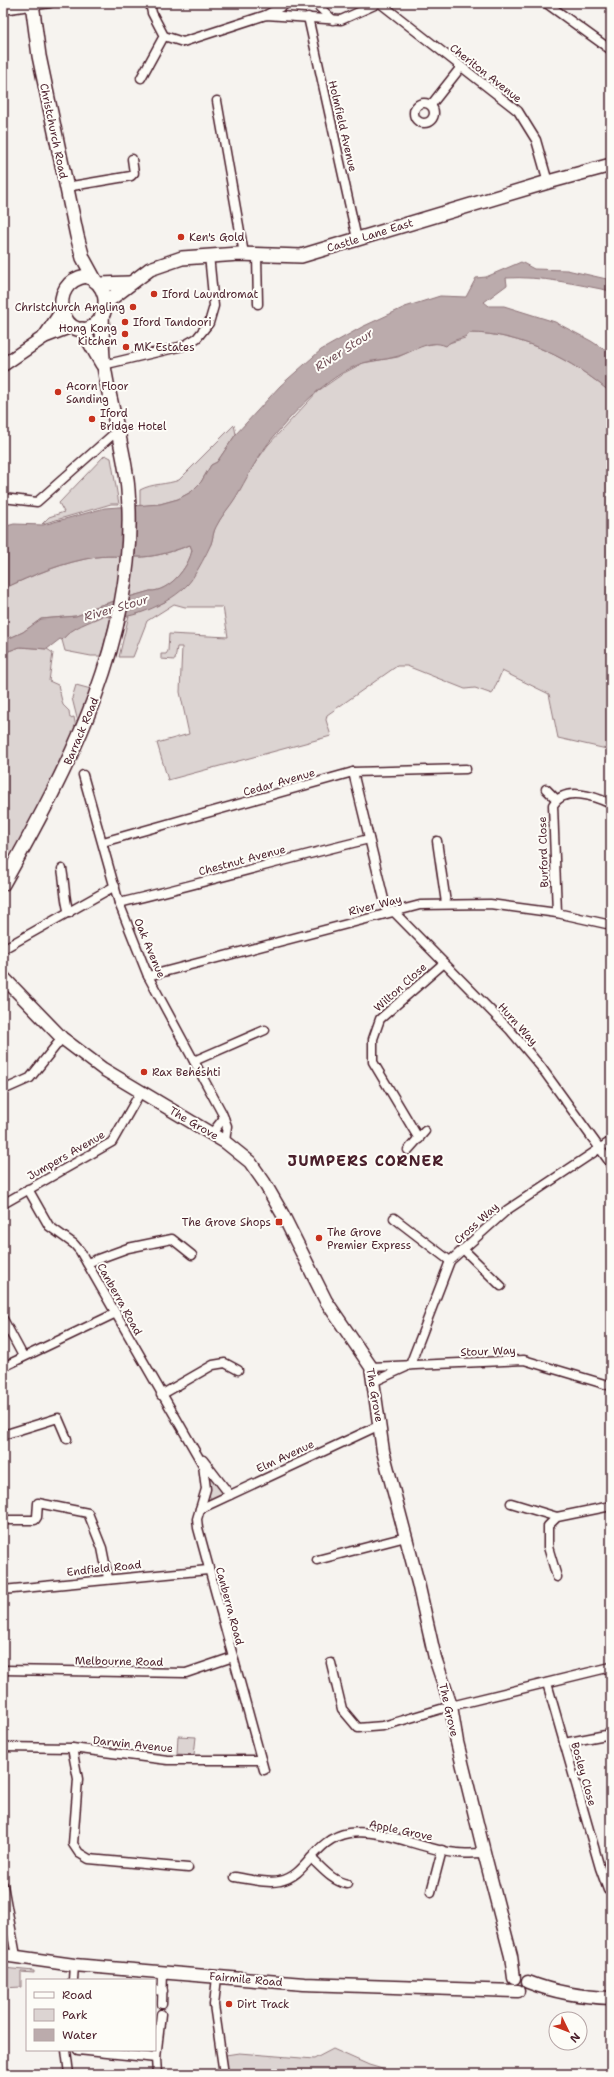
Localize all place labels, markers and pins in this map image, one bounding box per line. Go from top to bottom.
place label: Ken's Gold [189,230,244,245]
marker: Ken's Gold [176,232,186,242]
place label: Iford Laundromat [162,287,258,302]
marker: Iford Laundromat [149,289,159,299]
place label: Christchurch Angling [15,300,125,315]
marker: Christchurch Angling [128,302,138,312]
place label: Iford Tandoori [133,315,212,330]
marker: Iford Tandoori [120,317,130,327]
place label: Hong Kong Kitchen [59,321,117,349]
marker: Hong Kong Kitchen [120,329,130,339]
place label: MK Estates [134,340,195,355]
marker: MK Estates [121,342,131,352]
place label: Acorn Floor Sanding [66,379,129,407]
marker: Acorn Floor Sanding [53,387,63,397]
place label: Iford Bridge Hotel [100,406,167,434]
marker: Iford Bridge Hotel [87,414,97,424]
place label: Rax Behéshti [152,1065,221,1080]
marker: Rax Behéshti [139,1067,149,1077]
place label: The Grove Shops [182,1215,271,1230]
marker: The Grove Shops [274,1217,284,1227]
place label: The Grove Premier Express [327,1225,411,1253]
marker: The Grove Premier Express [314,1233,324,1243]
place label: Dirt Track [237,1997,289,2012]
marker: Dirt Track [224,1999,234,2009]

